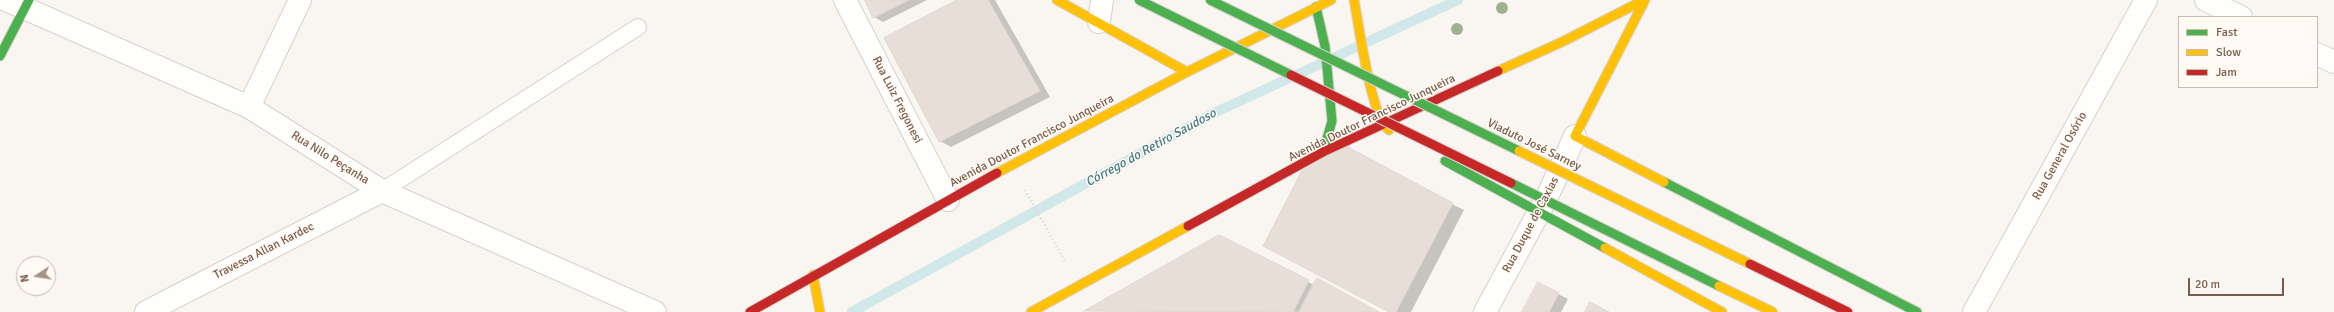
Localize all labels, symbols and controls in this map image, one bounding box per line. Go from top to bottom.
legend [2178,16,2318,88]
text: Fast [2216,25,2237,40]
text: Slow [2216,45,2241,60]
street label: Rua Luiz Fregonesi [869,54,925,146]
text: Jam [2216,65,2237,80]
street label: Avenida Doutor Francisco Junqueira [1286,71,1458,165]
street label: Avenida Doutor Francisco Junqueira [947,91,1117,191]
water label: Córrego do Retiro Saudoso [1083,106,1219,190]
street label: Rua General Osório [2030,109,2090,203]
street label: Viaduto José Sarney [1485,116,1583,174]
street label: Rua Nilo Peçanha [288,128,372,188]
street label: Rua Duque de Caxias [1500,175,1562,275]
street label: Travessa Allan Kardec [211,219,317,283]
north arrow [16,256,56,296]
scale bar [2190,270,2286,296]
text: N [18,273,32,283]
text: 20 m [2195,277,2220,292]

